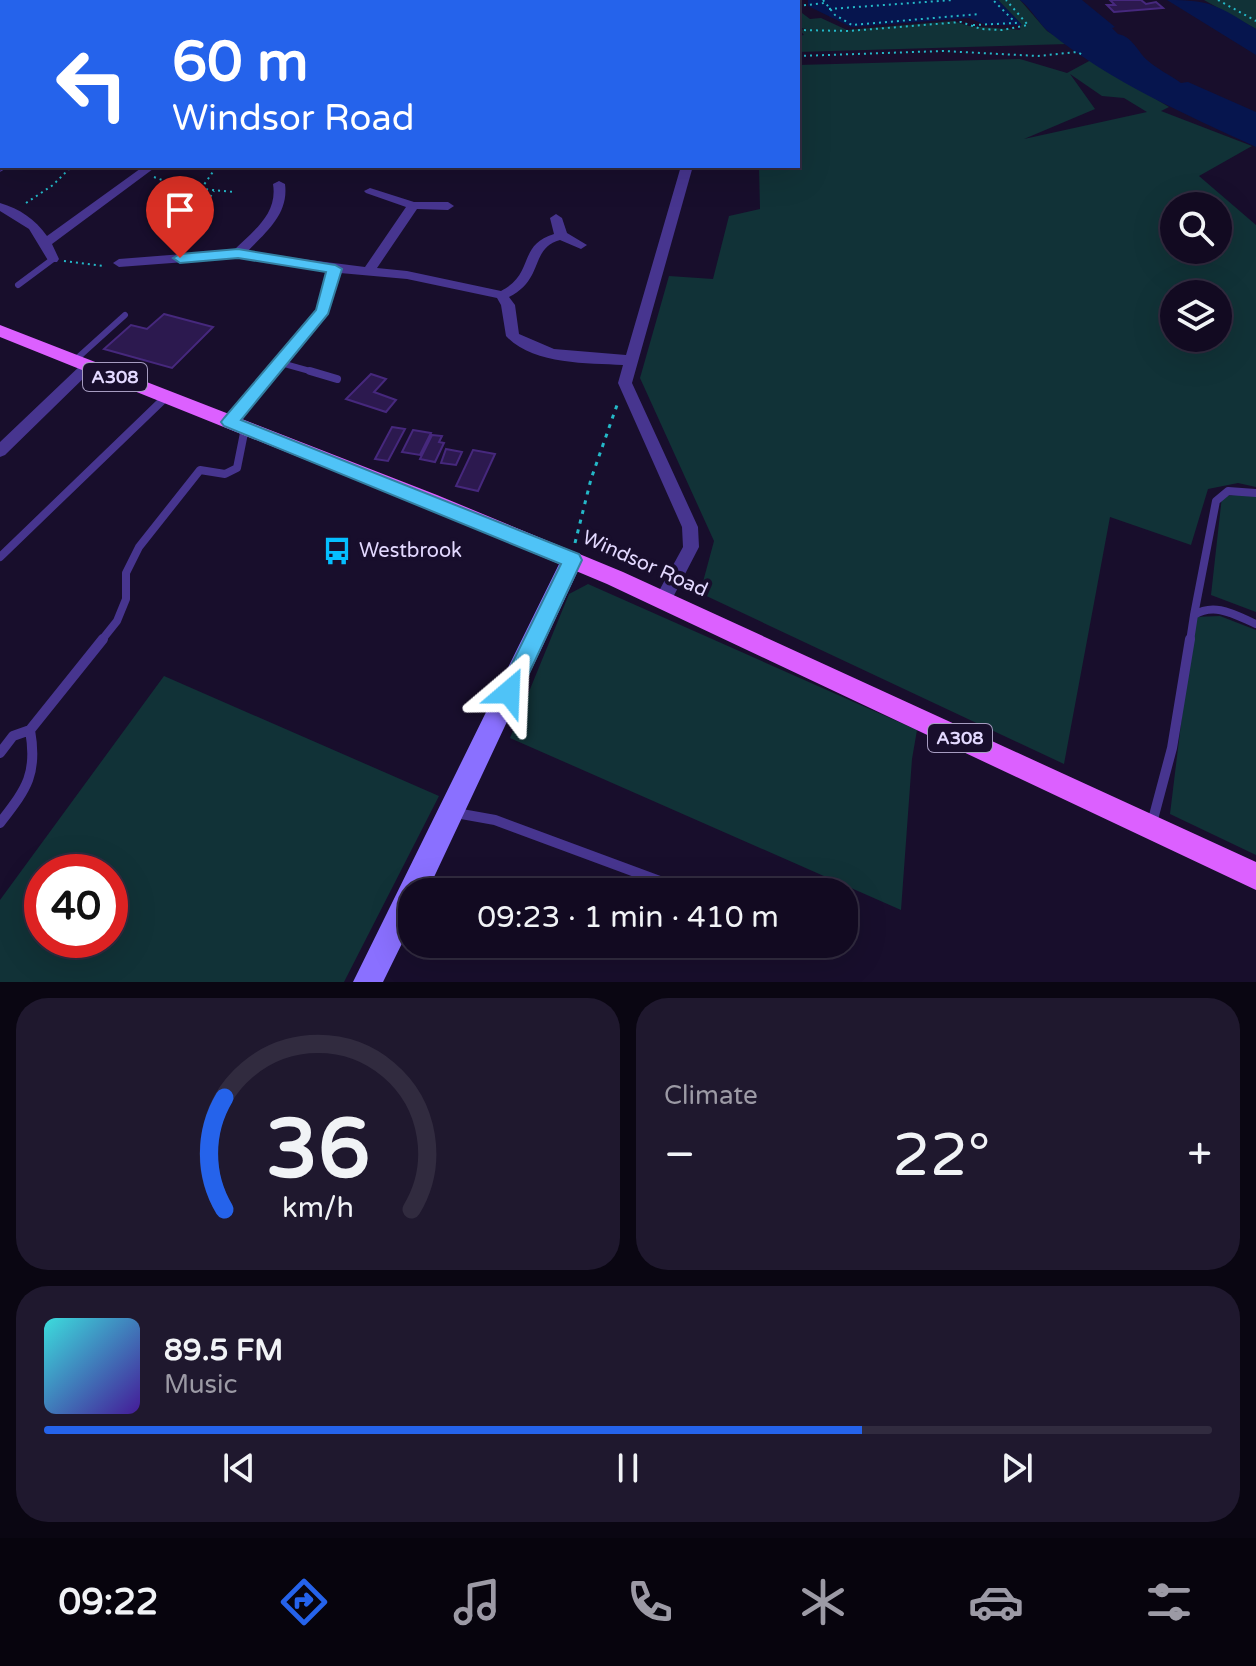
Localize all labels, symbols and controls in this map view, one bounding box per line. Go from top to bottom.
text: 60 m [172,29,308,96]
icon: left [40,32,144,136]
text: Windsor Road [172,97,414,140]
pin [146,176,214,258]
icon: arrive [158,188,202,232]
map controls [1160,192,1232,352]
button: search [1160,192,1232,264]
button: layers [1160,280,1232,352]
road number: A308 [83,363,147,391]
street label: Windsor Road [579,526,711,602]
bus stop icon: Westbrook [322,536,352,566]
place label: Westbrook [359,539,462,563]
position arrow [467,650,551,734]
road number: A308 [928,724,992,752]
speed limit sign: 40 [24,854,128,958]
text: 09:23 · 1 min · 410 m [477,899,779,936]
text: Climate [664,1080,758,1111]
text: 36 [266,1100,370,1200]
text: 22° [892,1120,990,1192]
text: − [664,1129,695,1182]
text: + [1187,1129,1212,1182]
text: km/h [282,1191,354,1225]
text: 89.5 FM [164,1332,283,1369]
text: Music [164,1369,237,1400]
icon: previous [217,1446,261,1490]
icon: pause [606,1446,650,1490]
icon: next [995,1446,1039,1490]
icon: directions [276,1574,332,1630]
icon: music [449,1574,505,1630]
icon: phone [622,1574,678,1630]
icon: climate [795,1574,851,1630]
icon: car [968,1574,1024,1630]
icon: filters [1141,1574,1197,1630]
text: 09:22 [59,1581,158,1624]

